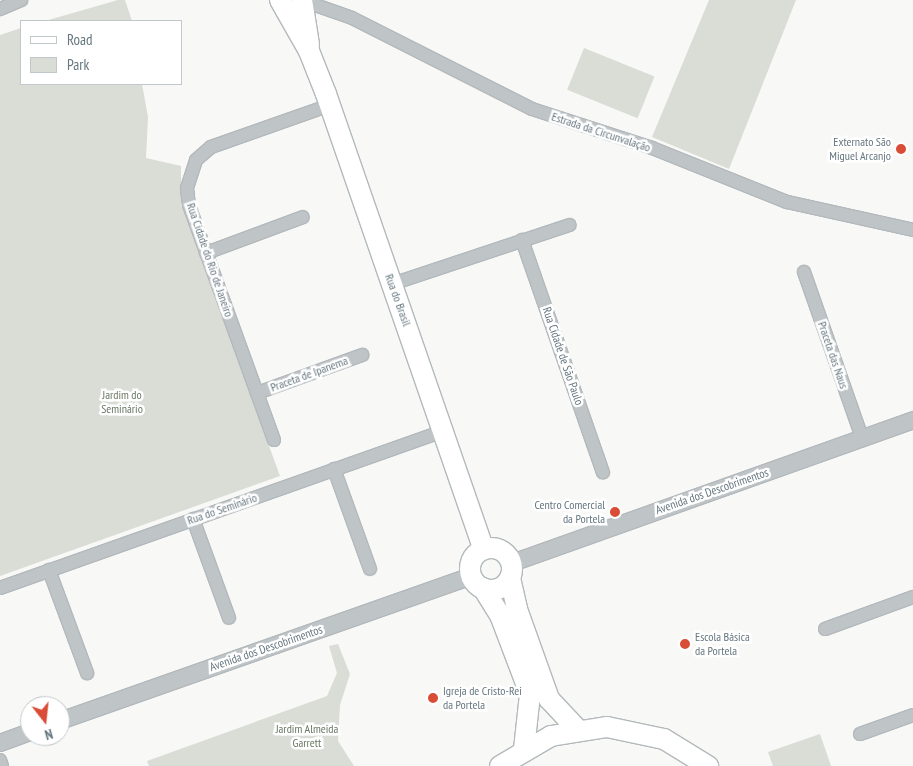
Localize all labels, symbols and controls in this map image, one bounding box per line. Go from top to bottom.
legend [20,20,182,85]
text: Road [67,30,93,49]
text: Park [67,55,89,74]
street label: Estrada da Circunvalação [550,109,652,155]
place label: Externato São Miguel Arcanjo [829,135,891,163]
marker: Externato São Miguel Arcanjo [895,143,907,155]
street label: Rua Cidade do Rio de Janeiro [184,201,236,319]
street label: Rua do Brasil [382,272,414,328]
street label: Rua Cidade de São Paulo [540,305,586,407]
street label: Praceta das Naus [815,320,851,390]
street label: Praceta de Ipanema [268,353,350,395]
park label: Jardim do Seminário [101,388,143,416]
street label: Avenida dos Descobrimentos [654,465,770,517]
street label: Rua do Seminário [185,490,259,528]
place label: Centro Comercial da Portela [534,498,605,526]
marker: Centro Comercial da Portela [609,506,621,518]
street label: Avenida dos Descobrimentos [208,622,324,674]
place label: Escola Básica da Portela [695,630,750,658]
marker: Escola Básica da Portela [679,638,691,650]
place label: Igreja de Cristo-Rei da Portela [443,684,522,712]
marker: Igreja de Cristo-Rei da Portela [427,692,439,704]
north arrow [20,696,70,746]
park label: Jardim Almeida Garrett [276,722,338,750]
text: N [43,725,55,744]

